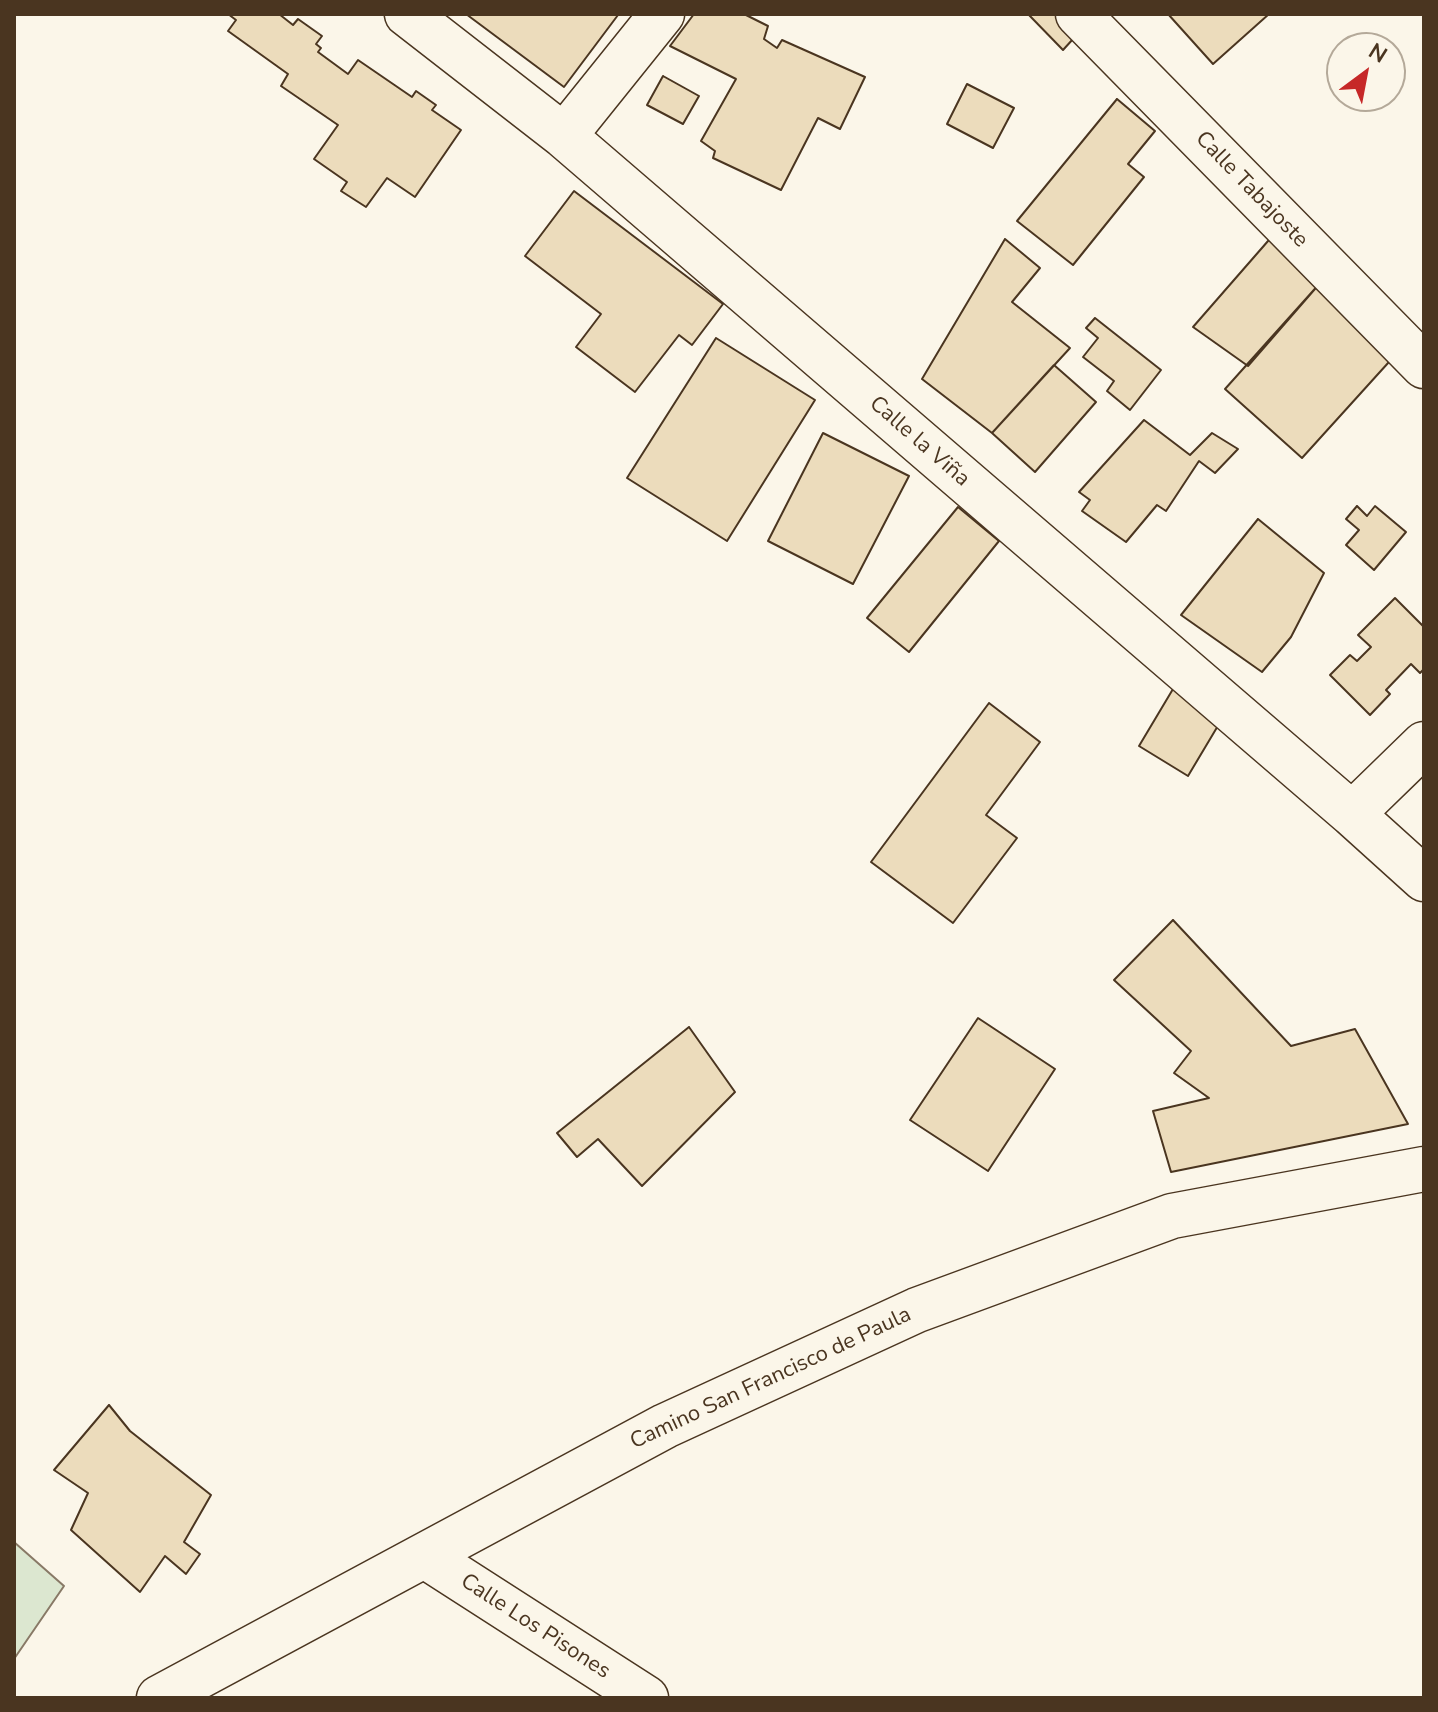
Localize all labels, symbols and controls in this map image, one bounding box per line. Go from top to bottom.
north arrow [1326,32,1406,112]
text: N [1363,36,1393,70]
street label: Calle Tabajoste [1189,126,1313,254]
street label: Calle la Viña [863,391,975,493]
street label: Camino San Francisco de Paula [626,1302,916,1456]
street label: Calle Los Pisones [455,1569,615,1685]

